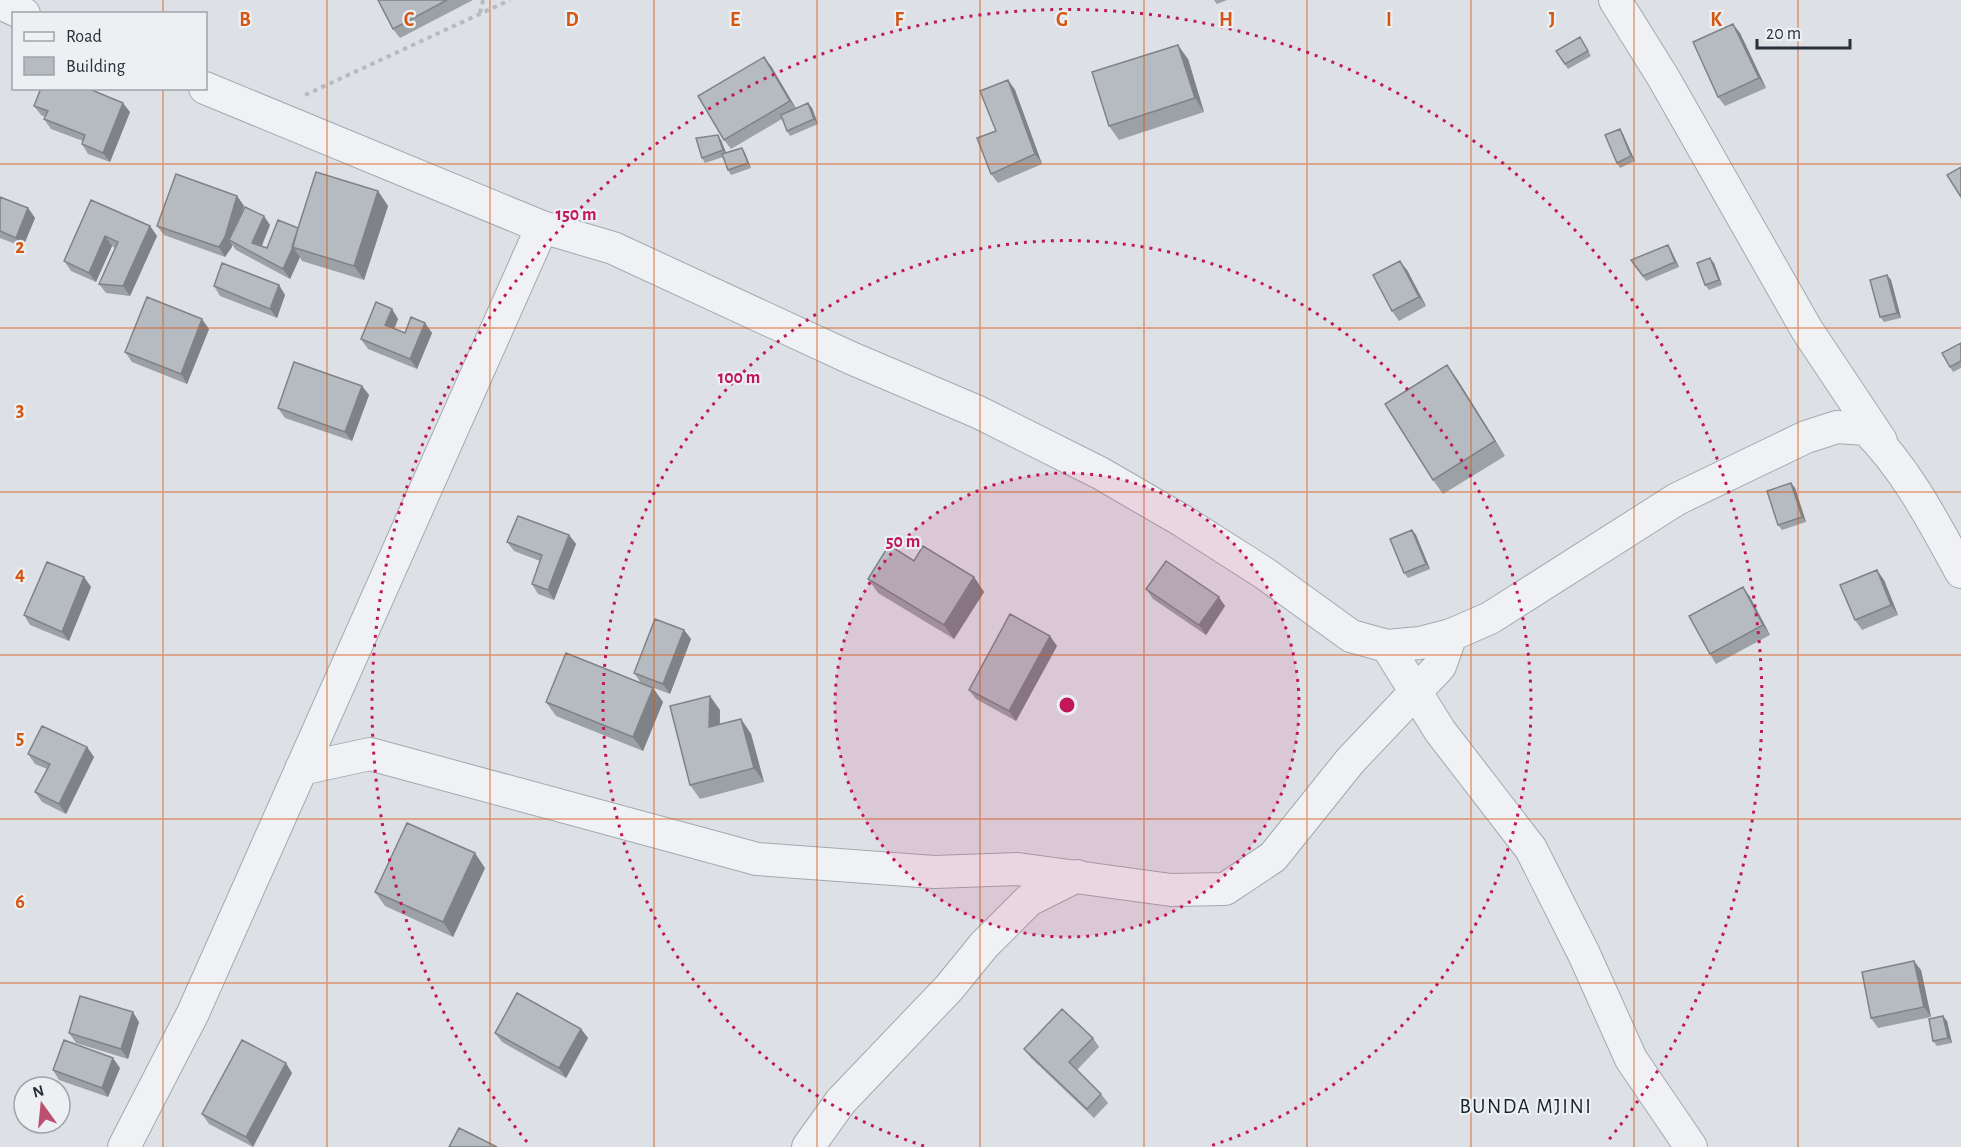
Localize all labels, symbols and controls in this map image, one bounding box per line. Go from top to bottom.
text: B [239,10,251,30]
text: C [404,10,415,30]
text: D [565,10,579,30]
text: E [730,10,740,30]
text: F [894,10,904,30]
text: G [1056,10,1068,30]
text: H [1219,10,1233,30]
text: I [1386,10,1392,30]
text: J [1549,10,1555,30]
text: K [1710,10,1722,30]
legend [12,12,207,90]
scale bar [1757,12,1850,50]
text: 20 m [1766,25,1801,43]
text: Road [66,28,102,46]
text: Building [66,58,126,76]
text: 150 m [556,206,596,224]
text: 2 [15,237,25,257]
text: 100 m [718,369,760,387]
text: 3 [16,400,24,420]
text: 50 m [886,533,920,551]
text: 4 [15,564,25,584]
centre of rings [1057,695,1077,715]
text: 5 [16,728,24,748]
text: 6 [15,892,25,912]
north arrow [12,1075,72,1135]
text: N [31,1082,46,1101]
district label: BUNDA MJINI [1460,1096,1592,1117]

